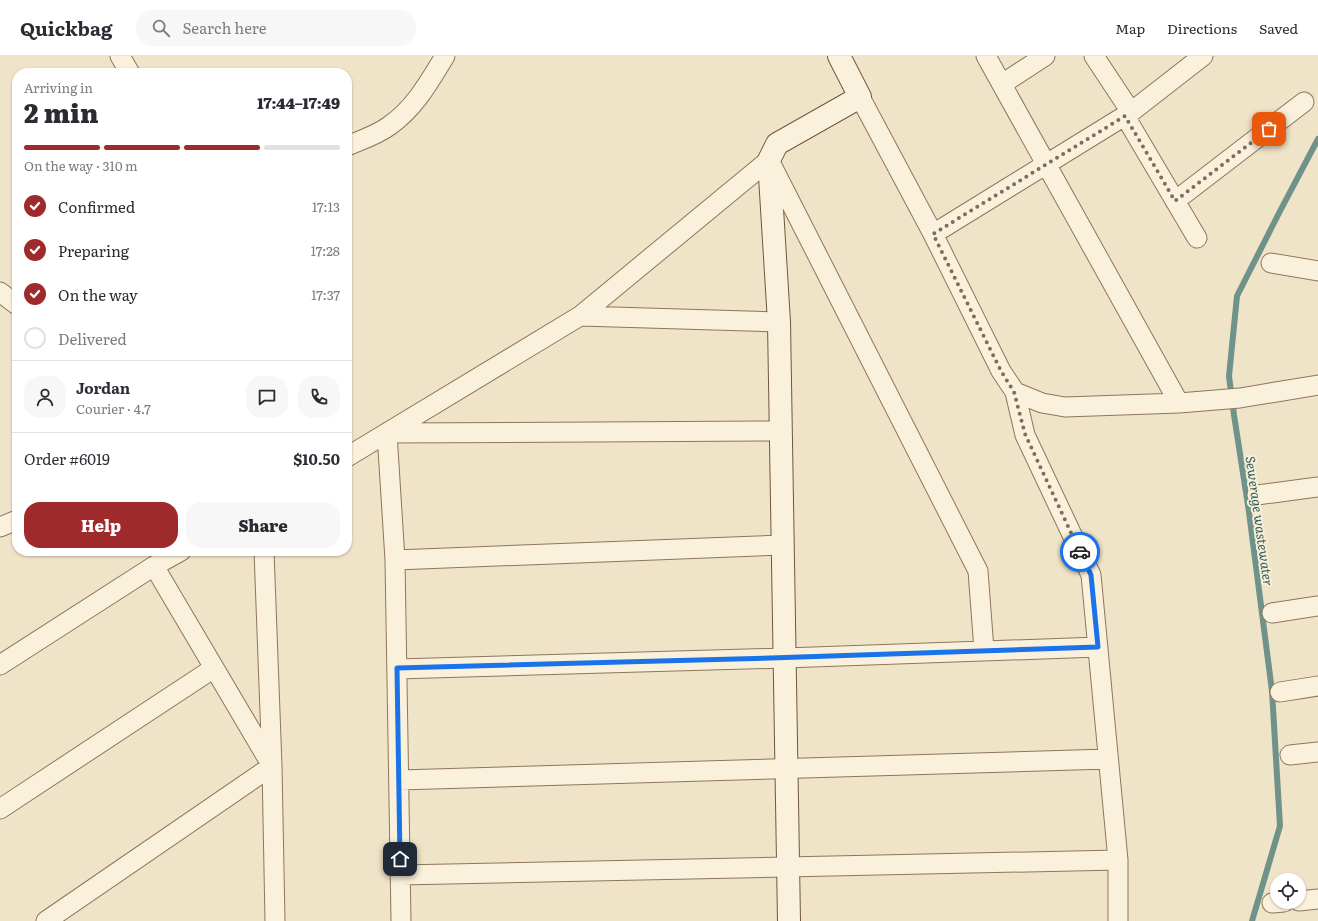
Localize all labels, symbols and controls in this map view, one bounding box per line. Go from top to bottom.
search box [136,10,416,46]
text: Quickbag [20,14,112,42]
text: Search here [182,16,267,39]
icon: search [150,17,172,39]
text: Map [1115,18,1145,38]
text: Directions [1167,18,1237,38]
text: Saved [1259,18,1298,38]
text: Arriving in [24,78,93,97]
text: 17:44–17:49 [257,91,340,114]
text: 2 min [24,92,99,131]
pin [1252,112,1286,146]
icon: bag [1258,118,1280,140]
text: On the way · 310 m [24,156,138,175]
icon: check [24,195,46,217]
text: Confirmed [58,195,135,218]
text: 17:13 [312,197,340,216]
icon: check [24,239,46,261]
text: Preparing [58,239,129,262]
text: 17:28 [311,241,340,260]
icon: check [24,283,46,305]
text: On the way [58,283,138,306]
text: 17:37 [311,285,340,304]
text: Delivered [58,327,127,350]
button: person [24,376,66,418]
text: Jordan [76,376,130,399]
button: chat [246,376,288,418]
button: phone [298,376,340,418]
text: Courier · 4.7 [76,399,151,418]
text: Order #6019 [24,447,110,470]
text: $10.50 [293,447,340,470]
water label: Sewerage wastewater [1241,455,1279,587]
button: Help [24,502,178,548]
button: Share [186,502,340,548]
courier [1060,532,1100,572]
icon: car [1069,541,1091,563]
pin [383,842,417,876]
icon: home [389,848,411,870]
map controls [1270,873,1306,909]
button: locate [1270,873,1306,909]

